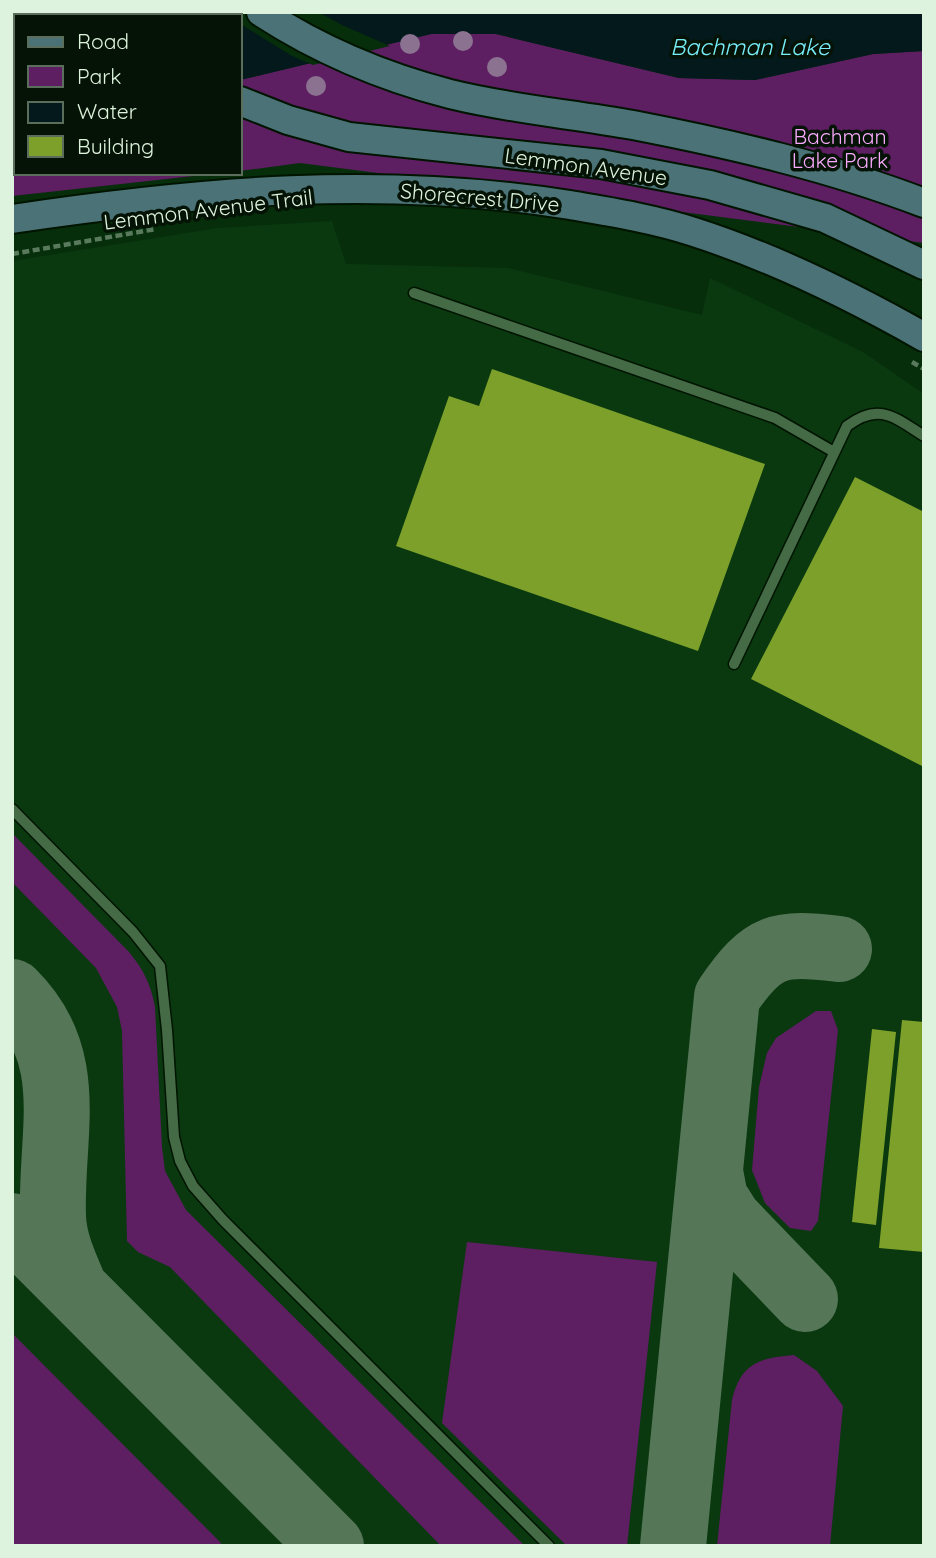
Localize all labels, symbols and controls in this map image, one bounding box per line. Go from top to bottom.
legend [14,14,242,175]
text: Road [77,28,129,54]
water label: Bachman Lake [670,32,831,61]
text: Park [77,63,121,89]
text: Water [77,98,137,124]
park label: Bachman Lake Park [792,123,888,173]
text: Building [77,133,154,159]
street label: Lemmon Avenue [503,142,669,190]
street label: Shorecrest Drive [399,177,561,217]
street label: Lemmon Avenue Trail [102,183,314,235]

